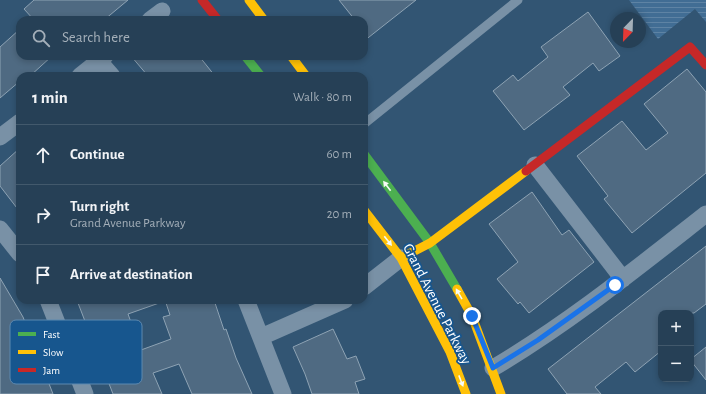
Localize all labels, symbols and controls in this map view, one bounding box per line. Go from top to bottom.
north arrow [610,12,646,48]
search box [16,16,368,60]
icon: search [30,27,52,49]
text: Search here [62,30,130,45]
text: 1 min [32,89,68,106]
text: Walk · 80 m [293,91,352,104]
icon: ahead [32,144,54,166]
text: Continue [70,147,125,162]
text: 60 m [326,148,352,161]
one-way arrow [383,180,392,191]
text: Turn right [70,199,129,214]
icon: right [32,204,54,226]
text: 20 m [327,208,352,221]
text: Grand Avenue Parkway [70,217,186,230]
one-way arrow [384,236,392,247]
street label: Grand Avenue Parkway [400,241,474,367]
icon: arrive [32,264,54,286]
text: Arrive at destination [70,267,193,282]
route start [606,276,624,294]
one-way arrow [456,288,463,300]
route end [463,307,481,325]
map controls [658,310,694,382]
button: + [658,310,694,346]
legend [10,320,142,384]
text: Fast [43,329,61,340]
button: − [658,346,694,382]
text: Slow [43,347,64,358]
text: Jam [43,365,60,376]
one-way arrow [458,375,464,387]

